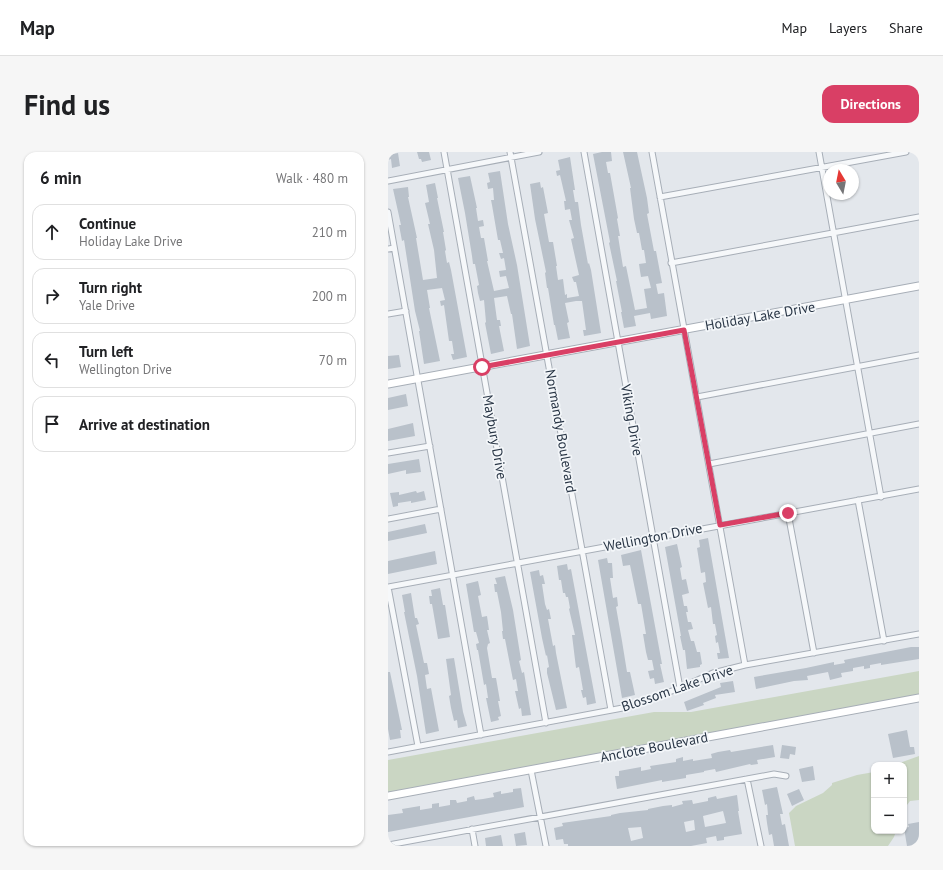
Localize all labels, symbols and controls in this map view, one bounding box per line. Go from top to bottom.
text: Map [20,16,55,40]
text: Map [781,19,807,37]
text: Layers [829,19,867,37]
text: Share [889,19,923,37]
button: Directions [822,85,919,123]
text: Find us [24,86,110,123]
north arrow [823,164,859,200]
text: 6 min [40,167,81,189]
text: Walk · 480 m [276,170,348,187]
text: Continue [79,214,136,233]
icon: ahead [41,221,63,243]
text: 210 m [312,224,347,241]
text: Holiday Lake Drive [79,233,183,250]
text: Turn right [79,278,142,297]
icon: right [41,285,63,307]
text: 200 m [312,288,347,305]
text: Yale Drive [79,297,135,314]
street label: Holiday Lake Drive [703,297,817,335]
text: Turn left [79,342,133,361]
icon: left [41,349,63,371]
text: 70 m [319,352,347,369]
route start [473,358,491,376]
text: Wellington Drive [79,361,172,378]
street label: Normandy Boulevard [541,368,581,494]
street label: Viking Drive [617,382,647,457]
street label: Maybury Drive [479,393,511,481]
icon: arrive [41,413,63,435]
text: Arrive at destination [79,415,210,434]
route end [779,504,797,522]
street label: Wellington Drive [602,519,704,555]
street label: Blossom Lake Drive [619,660,735,716]
street label: Anclote Boulevard [599,728,709,766]
map controls [871,762,907,834]
button: + [871,762,907,798]
button: − [871,798,907,834]

